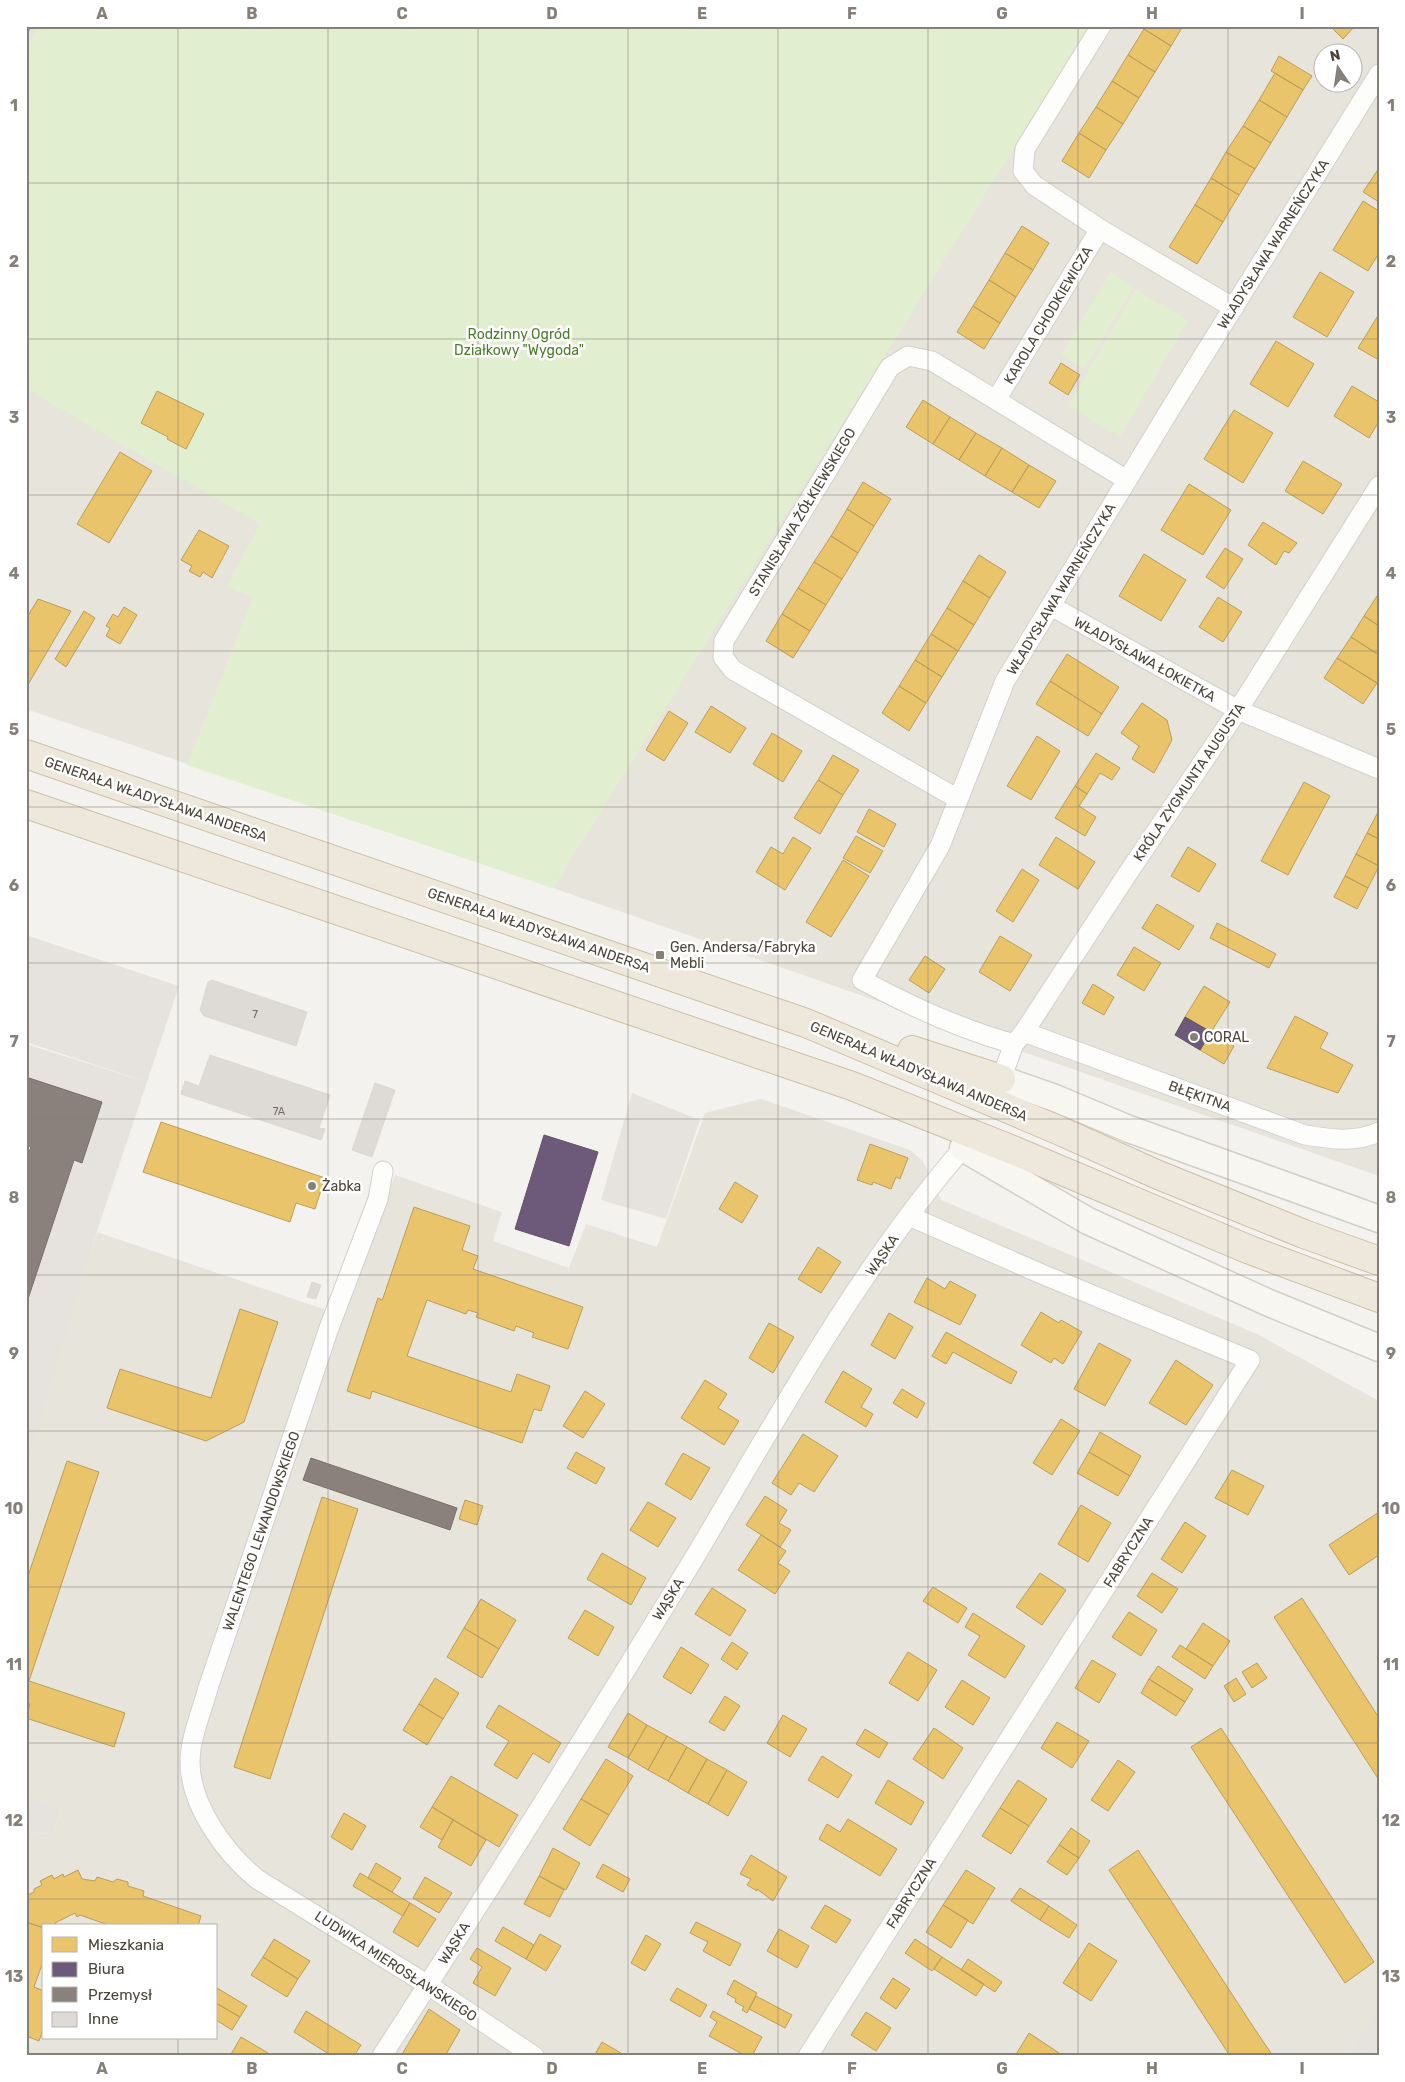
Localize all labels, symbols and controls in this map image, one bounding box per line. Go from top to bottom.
text: A [96,4,108,23]
text: B [246,4,258,23]
text: C [396,4,408,23]
text: D [546,4,558,23]
text: E [697,4,707,23]
text: F [847,4,857,23]
text: G [996,4,1008,23]
text: H [1146,4,1158,23]
text: I [1299,4,1305,23]
north arrow [1312,42,1362,92]
text: N [1328,46,1342,65]
text: 1 [10,96,18,115]
text: 1 [1387,96,1395,115]
street label: WŁADYSŁAWA WARNEŃCZYKA [1213,155,1333,332]
street label: KAROLA CHODKIEWICZA [1000,243,1097,387]
text: 2 [9,252,19,271]
text: 2 [1386,252,1396,271]
park label: Rodzinny Ogród Działkowy "Wygoda" [454,326,584,359]
text: 3 [9,408,19,427]
text: 3 [1386,408,1396,427]
street label: STANISŁAWA ŻÓŁKIEWSKIEGO [744,424,860,600]
street label: WŁADYSŁAWA WARNEŃCZYKA [1002,499,1120,678]
text: 4 [9,564,20,583]
text: 4 [1386,564,1397,583]
street label: WŁADYSŁAWA ŁOKIETKA [1071,613,1219,706]
street label: KRÓLA ZYGMUNTA AUGUSTA [1129,699,1249,865]
text: 5 [9,720,19,739]
text: 5 [1386,720,1396,739]
street label: GENERAŁA WŁADYSŁAWA ANDERSA [42,753,270,846]
text: 6 [9,876,19,895]
text: 6 [1386,876,1396,895]
street label: GENERAŁA WŁADYSŁAWA ANDERSA [425,884,653,977]
place label: Gen. Andersa/Fabryka Mebli [670,939,816,972]
marker: Gen. Andersa/Fabryka Mebli [654,949,666,961]
house number: 7 [252,1008,258,1021]
street label: GENERAŁA WŁADYSŁAWA ANDERSA [808,1018,1031,1125]
place label: CORAL [1204,1029,1249,1046]
marker: CORAL [1188,1031,1200,1043]
text: 7 [9,1032,19,1051]
text: 7 [1386,1032,1396,1051]
street label: BŁĘKITNA [1166,1077,1234,1116]
house number: 7A [273,1105,286,1118]
place label: Żabka [322,1178,361,1195]
marker: Żabka [306,1180,318,1192]
text: 8 [9,1188,20,1207]
text: 8 [1386,1188,1397,1207]
street label: WĄSKA [862,1231,903,1279]
text: 9 [9,1344,19,1363]
text: 9 [1386,1344,1396,1363]
street label: WALENTEGO LEWANDOWSKIEGO [219,1429,304,1633]
text: 10 [5,1499,24,1518]
text: 10 [1382,1499,1401,1518]
street label: FABRYCZNA [1100,1513,1157,1591]
street label: WĄSKA [649,1574,688,1624]
text: 11 [6,1655,22,1674]
text: 11 [1383,1655,1399,1674]
text: 12 [5,1811,23,1830]
text: 12 [1382,1811,1400,1830]
street label: FABRYCZNA [883,1854,940,1932]
street label: LUDWIKA MIEROSŁAWSKIEGO [311,1908,480,2025]
street label: WĄSKA [435,1918,474,1968]
legend [42,1924,218,2040]
text: Mieszkania [88,1936,164,1954]
text: Biura [88,1960,125,1978]
text: 13 [5,1967,23,1986]
text: 13 [1382,1967,1400,1986]
text: Przemysł [88,1986,152,2004]
text: Inne [88,2010,119,2028]
text: A [96,2059,108,2078]
text: B [246,2059,258,2078]
text: C [396,2059,408,2078]
text: D [546,2059,558,2078]
text: E [697,2059,707,2078]
text: F [847,2059,857,2078]
text: G [996,2059,1008,2078]
text: H [1146,2059,1158,2078]
text: I [1299,2059,1305,2078]

